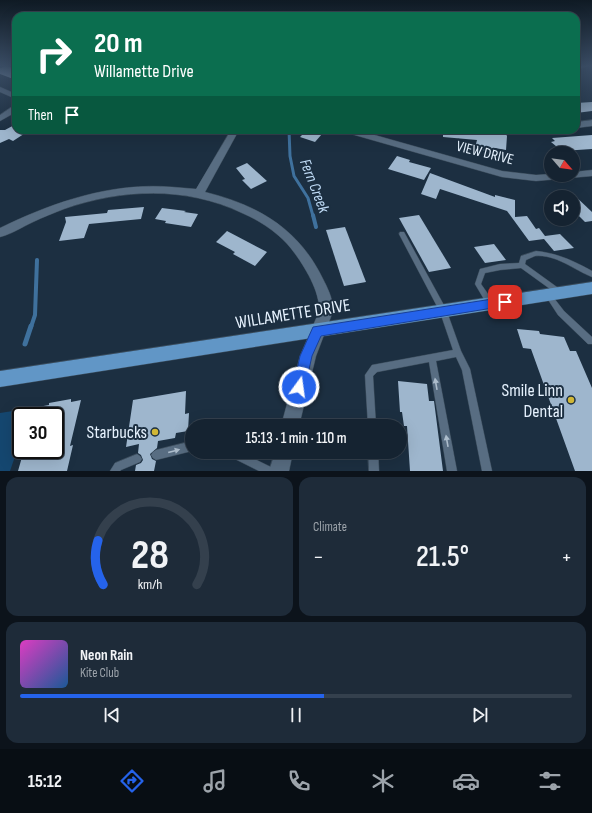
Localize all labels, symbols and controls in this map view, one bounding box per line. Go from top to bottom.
text: 20 m [94,27,143,60]
icon: right [28,28,80,80]
text: Willamette Drive [94,61,194,82]
icon: arrive [61,104,83,126]
text: Then [28,106,53,125]
street label: VIEW DRIVE [454,137,516,169]
north arrow [544,146,580,182]
map controls [544,146,580,226]
water label: Fern Creek [295,156,333,216]
button: sound [544,190,580,226]
pin [488,285,522,319]
icon: arrive [494,291,516,313]
street label: WILLAMETTE DRIVE [234,295,352,333]
position arrow [278,366,320,408]
one-way arrow [433,378,439,390]
place label: Smile Linn Dental [502,380,563,422]
marker: Smile Linn Dental [566,395,576,405]
speed limit sign: 30 [12,407,64,459]
place label: Starbucks [87,422,147,443]
marker: Starbucks [150,427,160,437]
text: 15:13 · 1 min · 110 m [246,429,346,448]
one-way arrow [444,435,450,447]
one-way arrow [168,447,180,453]
text: Climate [313,519,347,535]
text: 28 [131,530,168,579]
text: 21.5° [416,539,469,575]
text: − [313,544,324,571]
text: + [561,544,572,571]
text: km/h [137,575,162,592]
text: Neon Rain [80,646,133,665]
text: Kite Club [80,665,119,681]
icon: previous [101,704,123,726]
icon: pause [285,704,307,726]
icon: next [469,704,491,726]
icon: directions [118,767,146,795]
icon: music [201,767,229,795]
icon: phone [285,767,313,795]
icon: climate [369,767,397,795]
icon: car [452,767,480,795]
icon: filters [536,767,564,795]
text: 15:12 [28,771,62,792]

